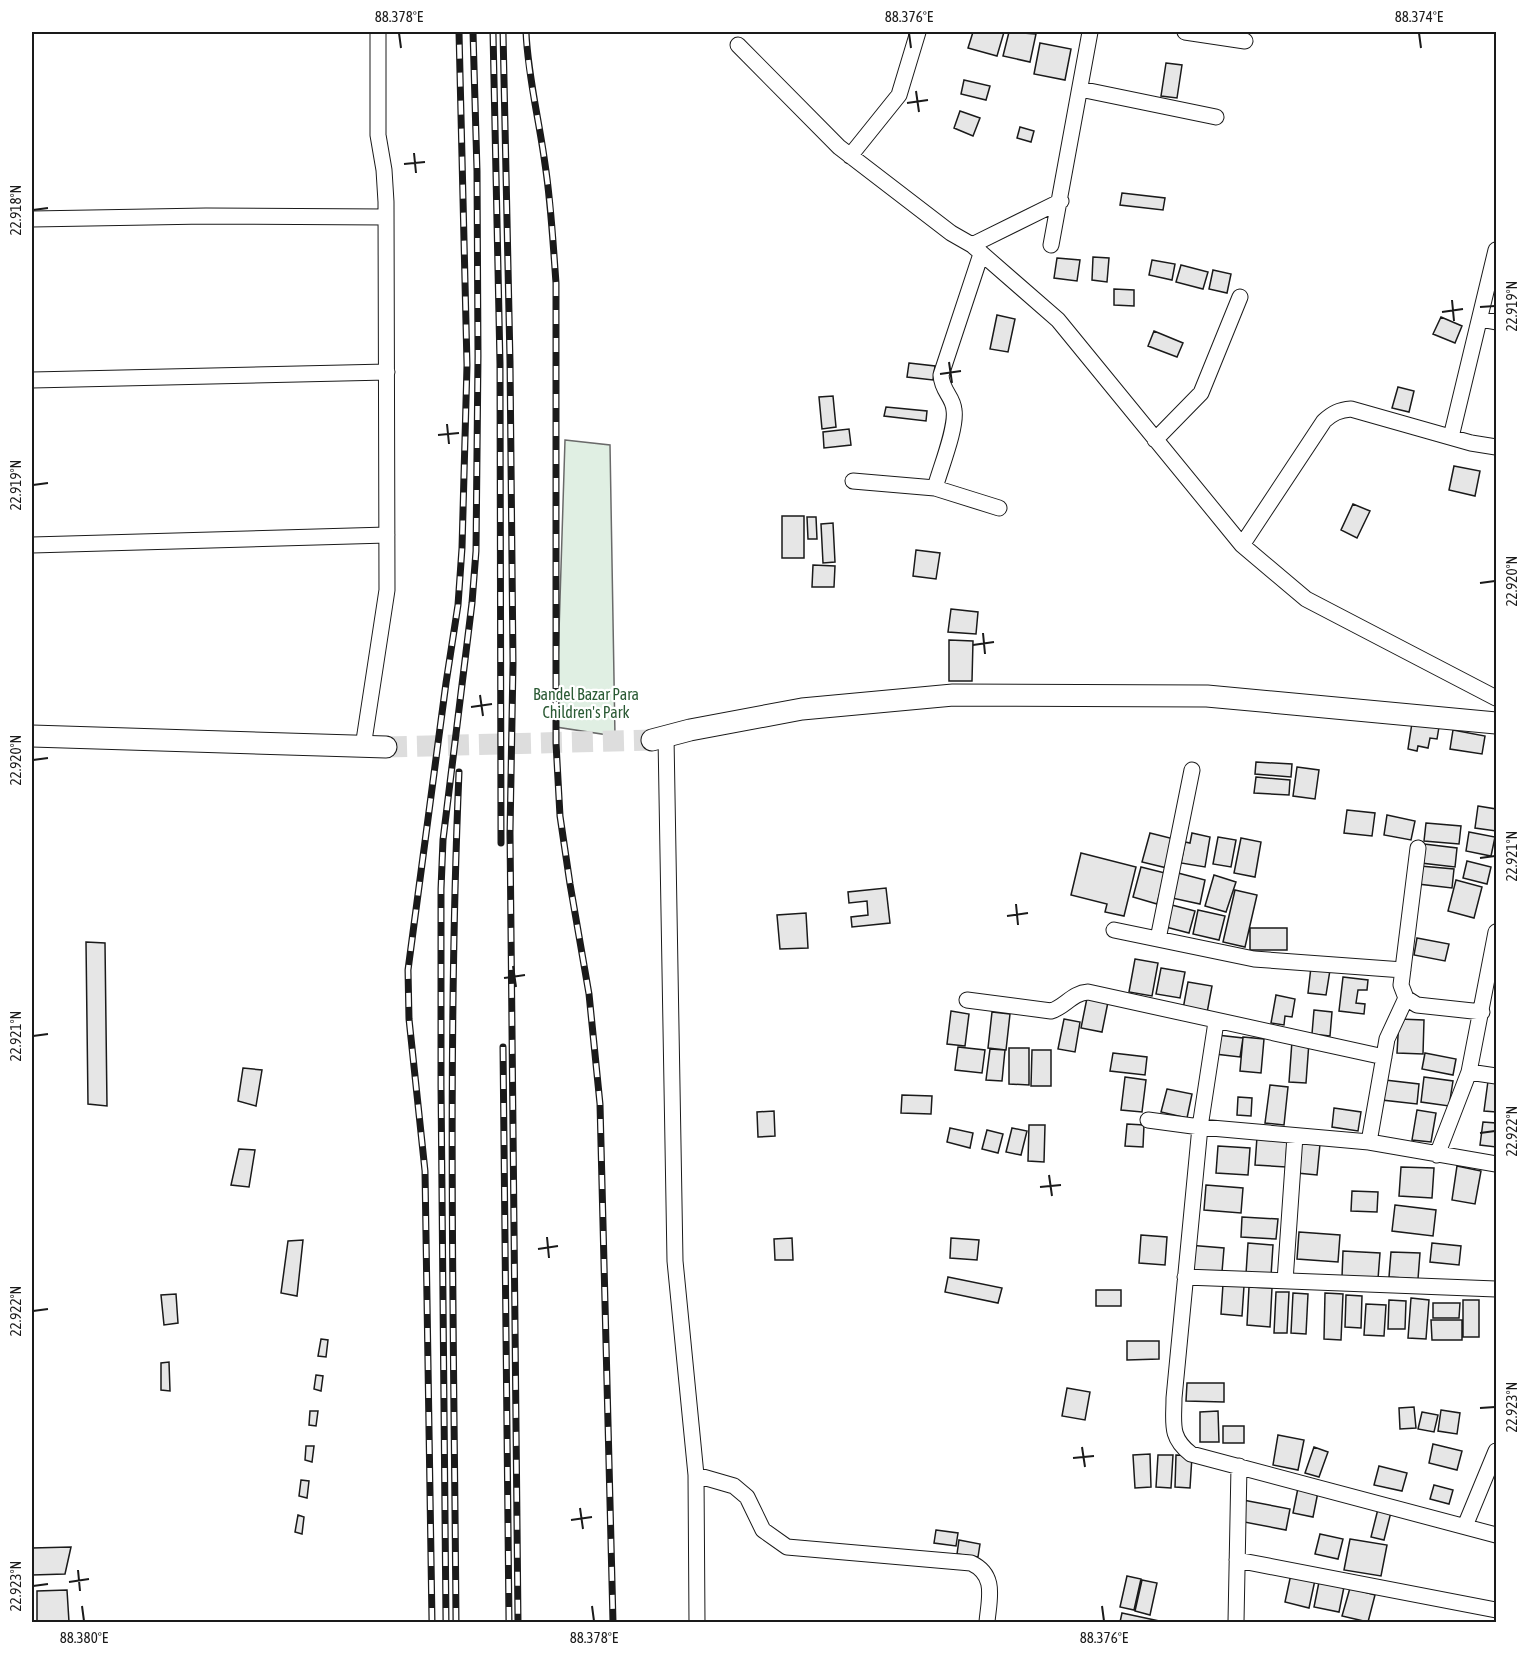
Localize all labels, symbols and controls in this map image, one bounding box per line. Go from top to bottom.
text: 88.378°E [375,8,424,25]
text: 88.376°E [885,8,934,25]
text: 88.374°E [1395,8,1444,25]
text: 22.918°N [7,185,24,235]
text: 22.919°N [1503,281,1520,331]
text: 22.919°N [7,460,24,510]
text: 22.920°N [1503,556,1520,606]
park label: Bandel Bazar Para Children's Park [533,685,639,721]
text: 22.920°N [7,735,24,785]
text: 22.921°N [1503,831,1520,881]
text: 22.921°N [7,1011,24,1061]
text: 22.922°N [1503,1106,1520,1156]
text: 22.922°N [7,1286,24,1336]
text: 22.923°N [1503,1382,1520,1432]
text: 22.923°N [7,1561,24,1611]
text: 88.380°E [60,1629,109,1646]
text: 88.378°E [570,1629,619,1646]
text: 88.376°E [1080,1629,1129,1646]

